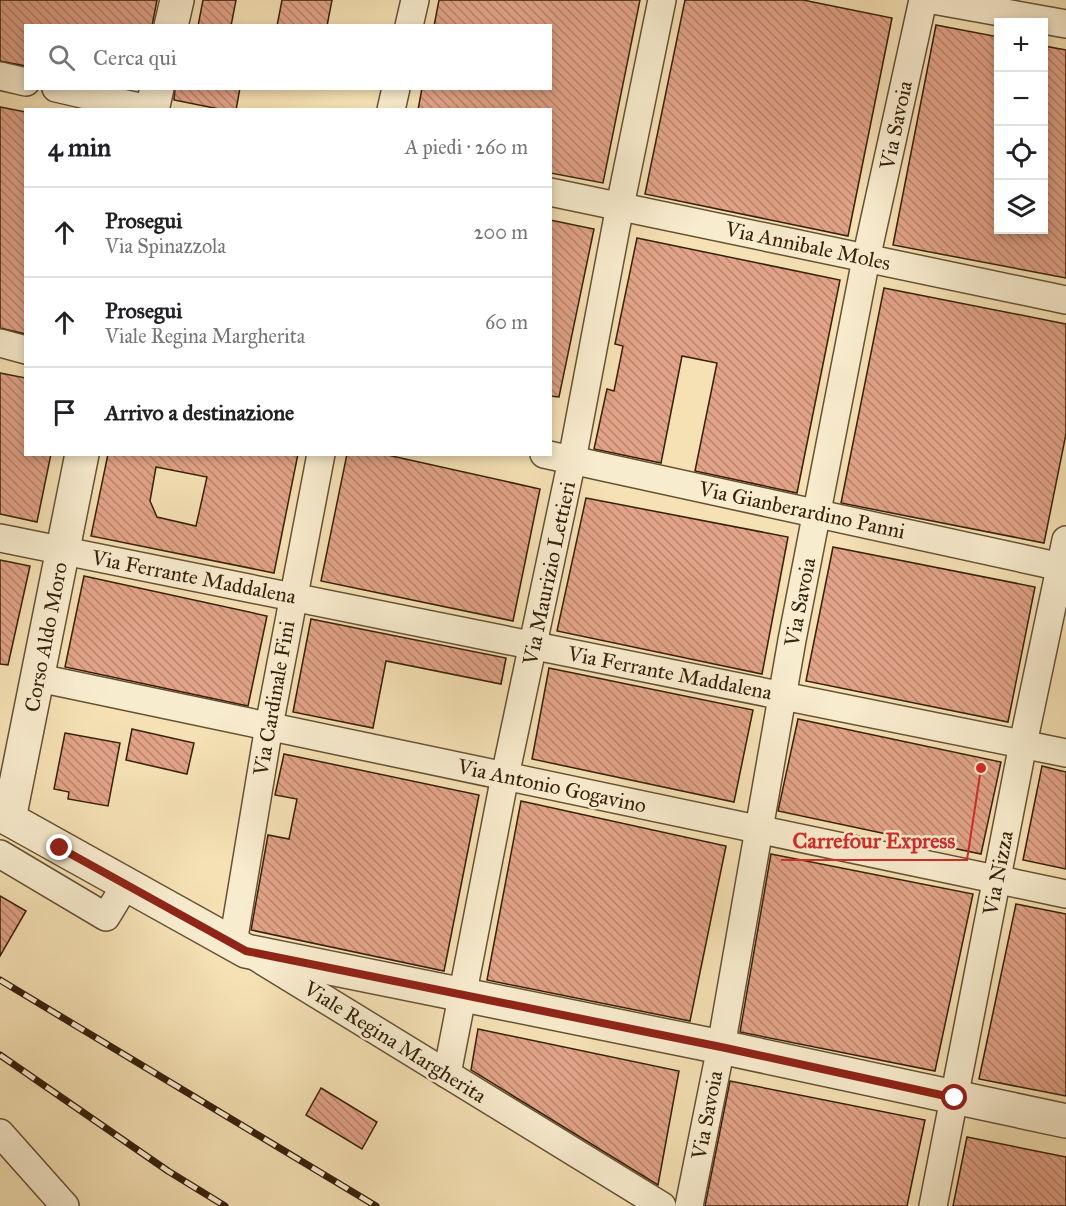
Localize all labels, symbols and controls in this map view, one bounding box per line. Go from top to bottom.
map controls [994,18,1048,234]
button: + [994,18,1048,72]
search box [24,24,552,90]
icon: search [45,41,78,74]
text: Cerca qui [93,44,177,71]
button: − [994,72,1048,126]
street label: Via Savoia [874,78,918,173]
button: locate [994,126,1048,180]
text: 4 min [48,131,111,163]
text: A piedi · 260 m [405,135,528,159]
button: layers [994,180,1048,234]
text: Prosegui [105,207,182,234]
icon: ahead [48,216,81,249]
street label: Via Annibale Moles [722,216,893,276]
text: 200 m [474,220,528,244]
text: Via Spinazzola [105,234,226,258]
text: Prosegui [105,297,182,324]
icon: ahead [48,306,81,339]
text: 60 m [485,310,528,334]
text: Viale Regina Margherita [105,324,305,348]
icon: arrive [48,396,81,429]
text: Arrivo a destinazione [105,399,294,426]
street label: Via Gianberardino Panni [695,475,908,545]
street label: Via Maurizio Lettieri [517,479,581,668]
street label: Via Ferrante Maddalena [89,544,298,610]
street label: Via Savoia [778,555,821,650]
street label: Corso Aldo Moro [19,560,73,714]
street label: Via Cardinale Fini [247,618,300,778]
street label: Via Ferrante Maddalena [565,640,774,706]
street label: Via Antonio Gogavino [454,753,649,819]
callout: Carrefour Express [781,820,967,860]
text: Carrefour Express [793,827,955,854]
street label: Via Nizza [977,828,1019,918]
route end [46,834,72,860]
street label: Viale Regina Margherita [298,975,491,1109]
street label: Via Savoia [685,1068,728,1163]
route start [941,1084,967,1110]

